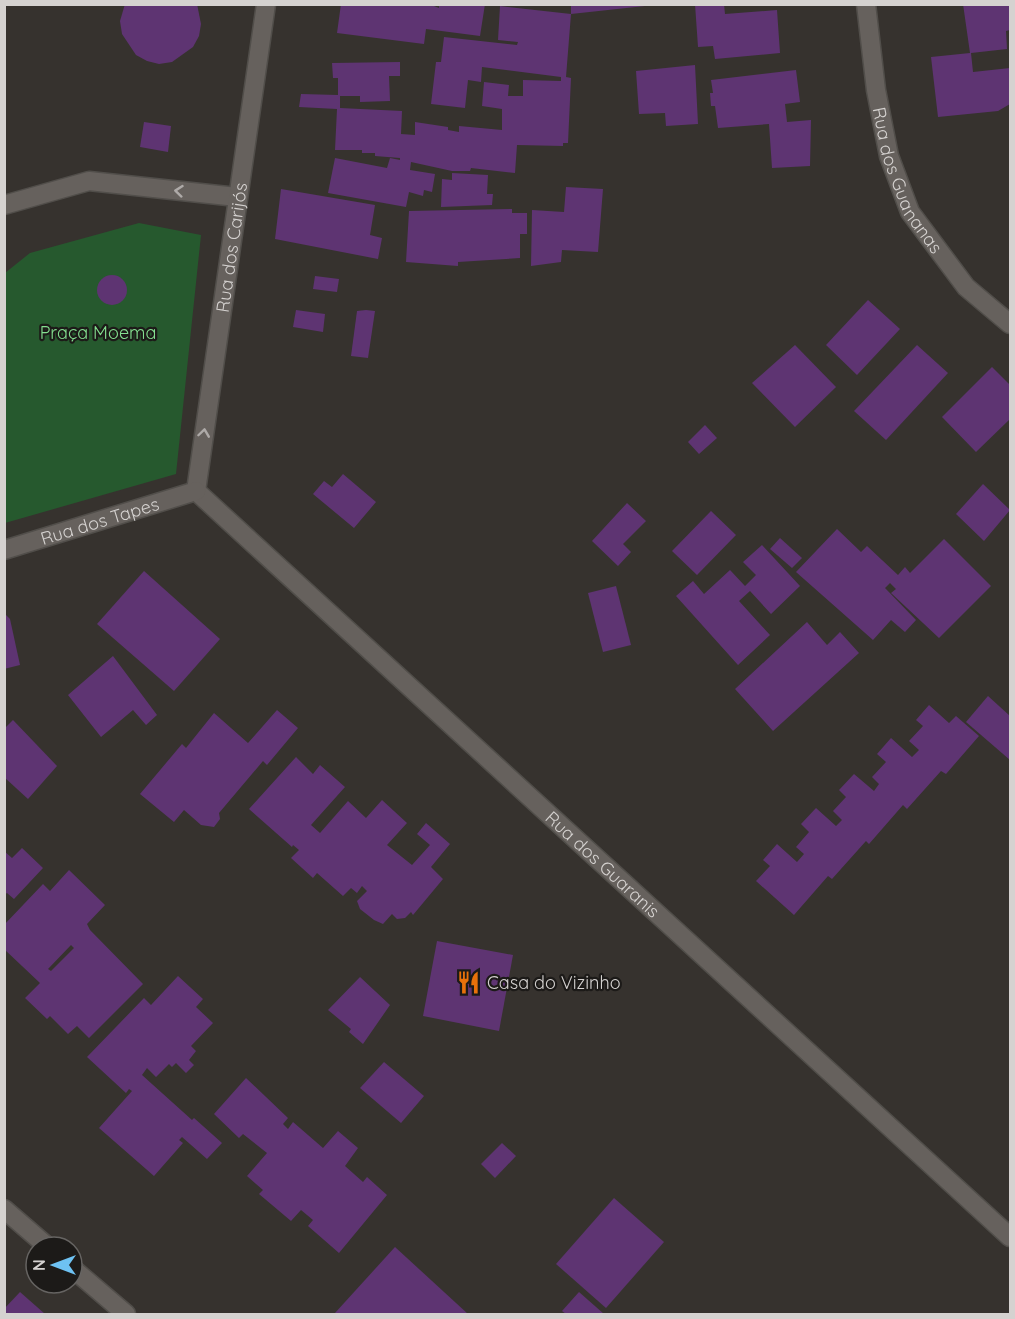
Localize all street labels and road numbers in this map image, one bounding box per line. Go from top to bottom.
street label: Rua dos Guananas [868,105,948,258]
street label: Rua dos Carijós [210,181,252,314]
street label: Rua dos Tapes [38,492,162,550]
street label: Rua dos Guaranis [541,806,665,922]

